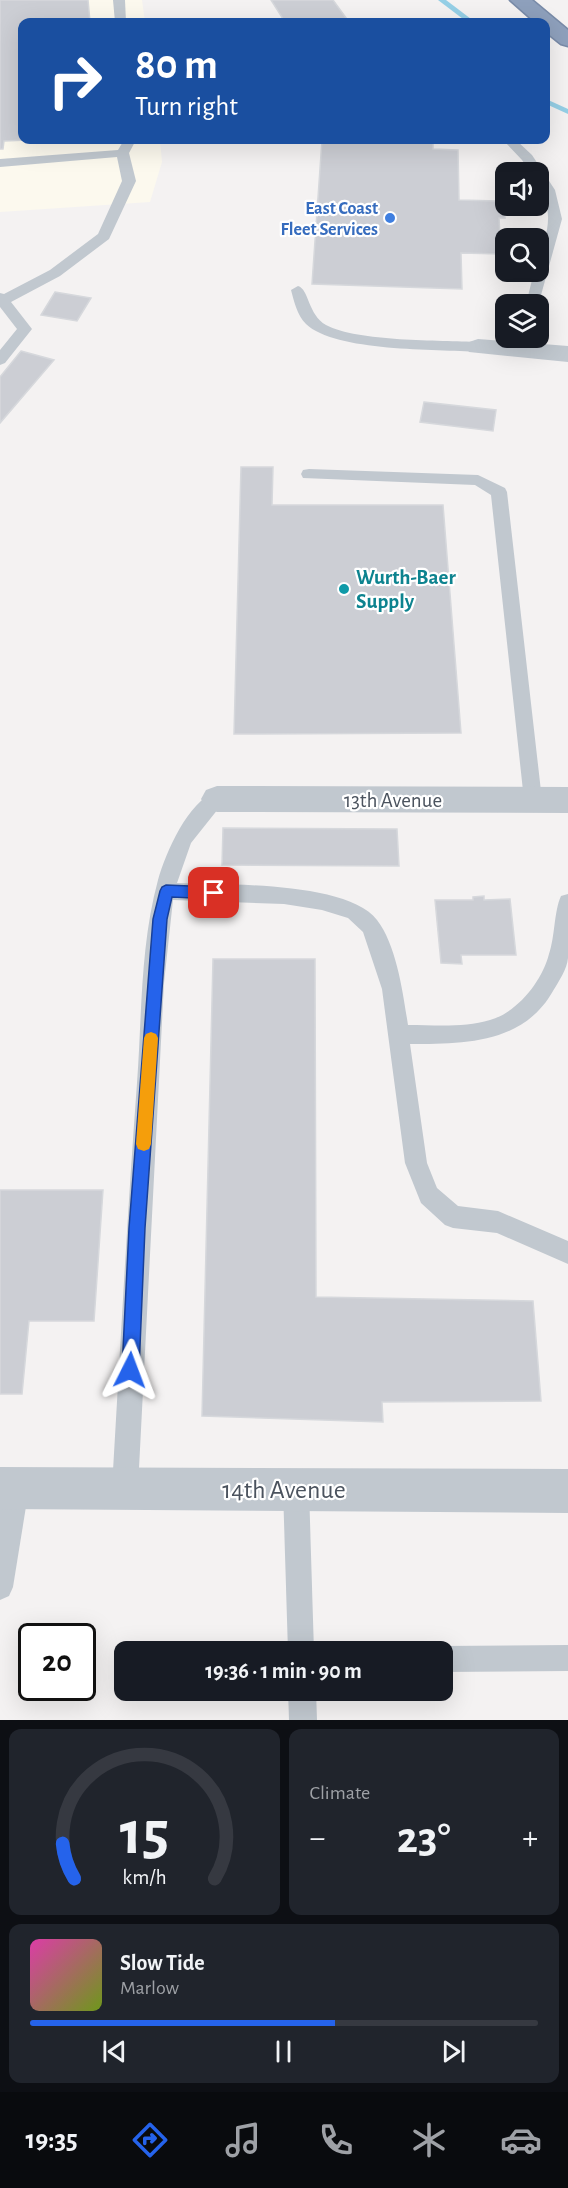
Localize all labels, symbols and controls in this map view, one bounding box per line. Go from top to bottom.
icon: right [36,42,114,120]
text: 80 m [135,44,218,86]
text: Turn right [135,93,238,120]
map controls [495,162,549,348]
button: sound [495,162,549,216]
place label: East Coast Fleet Services [281,200,378,239]
marker: East Coast Fleet Services [383,211,397,225]
button: search [495,228,549,282]
button: layers [495,294,549,348]
place label: Wurth-Baer Supply [356,567,456,612]
marker: Wurth-Baer Supply [337,582,351,596]
street label: 13th Avenue [344,790,442,811]
pin [188,867,239,918]
icon: arrive [197,876,230,909]
position arrow [98,1338,162,1402]
street label: 14th Avenue [222,1477,346,1503]
speed limit sign: 20 [18,1623,96,1701]
text: 19:36 · 1 min · 90 m [205,1660,362,1682]
text: Climate [310,1783,370,1803]
text: 15 [120,1803,169,1865]
text: 23° [397,1816,451,1861]
text: − [310,1822,325,1855]
text: + [522,1822,538,1855]
text: km/h [122,1867,166,1888]
text: Slow Tide [120,1952,205,1974]
text: Marlow [120,1978,179,1998]
icon: previous [98,2035,131,2068]
icon: pause [267,2035,300,2068]
icon: next [437,2035,470,2068]
icon: directions [129,2119,171,2161]
icon: music [222,2119,264,2161]
icon: phone [315,2119,357,2161]
icon: climate [408,2119,450,2161]
icon: car [500,2119,542,2161]
text: 19:35 [25,2126,78,2153]

